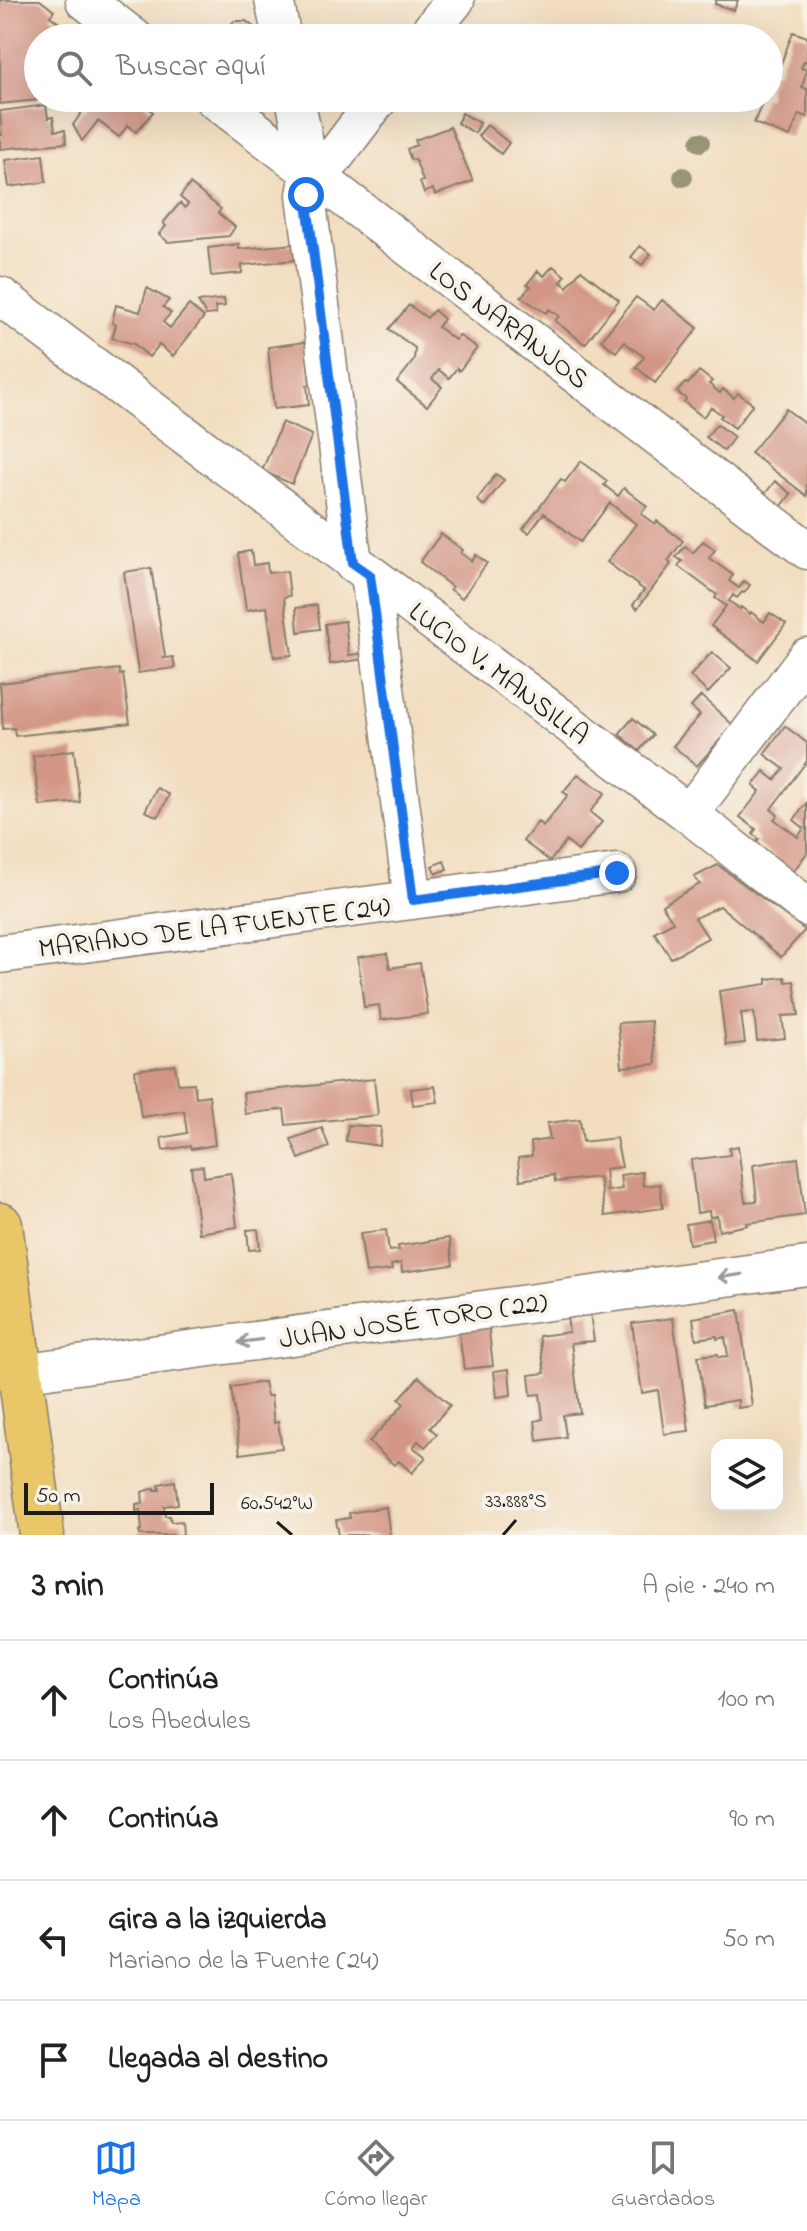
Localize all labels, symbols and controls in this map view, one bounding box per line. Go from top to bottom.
search box [24,24,783,112]
icon: search [52,46,96,90]
text: Buscar aquí [116,46,266,90]
route start [288,177,324,213]
street label: LOS NARANJOS [419,253,597,401]
street label: LUCIO V. MANSILLA [399,593,597,756]
route end [599,855,635,891]
street label: MARIANO DE LA FUENTE (24) [36,888,393,971]
one-way arrow [718,1269,743,1284]
street label: JUAN JOSÉ TORO (22) [277,1283,550,1362]
one-way arrow [237,1334,264,1349]
map controls [711,1439,783,1511]
button: layers [711,1439,783,1511]
scale bar [24,1479,214,1515]
text: 50 m [36,1481,81,1513]
text: 33.888°S [485,1488,547,1517]
text: 60.542°W [241,1490,313,1519]
text: 3 min [32,1562,104,1612]
text: A pie · 240 m [642,1568,775,1606]
text: Continúa [108,1659,218,1703]
icon: ahead [32,1678,76,1722]
text: 100 m [718,1681,775,1719]
text: Los Abedules [108,1703,251,1741]
icon: ahead [32,1798,76,1842]
text: Continúa [108,1798,218,1842]
text: 90 m [729,1801,775,1839]
text: Gira a la izquierda [108,1899,326,1943]
icon: left [32,1918,76,1962]
text: 50 m [722,1921,775,1959]
text: Mariano de la Fuente (24) [108,1943,378,1981]
icon: arrive [32,2038,76,2082]
text: Llegada al destino [108,2038,328,2082]
tab: Mapa [92,2136,141,2216]
tab: Cómo llegar [324,2136,428,2216]
tab: Guardados [611,2136,715,2216]

